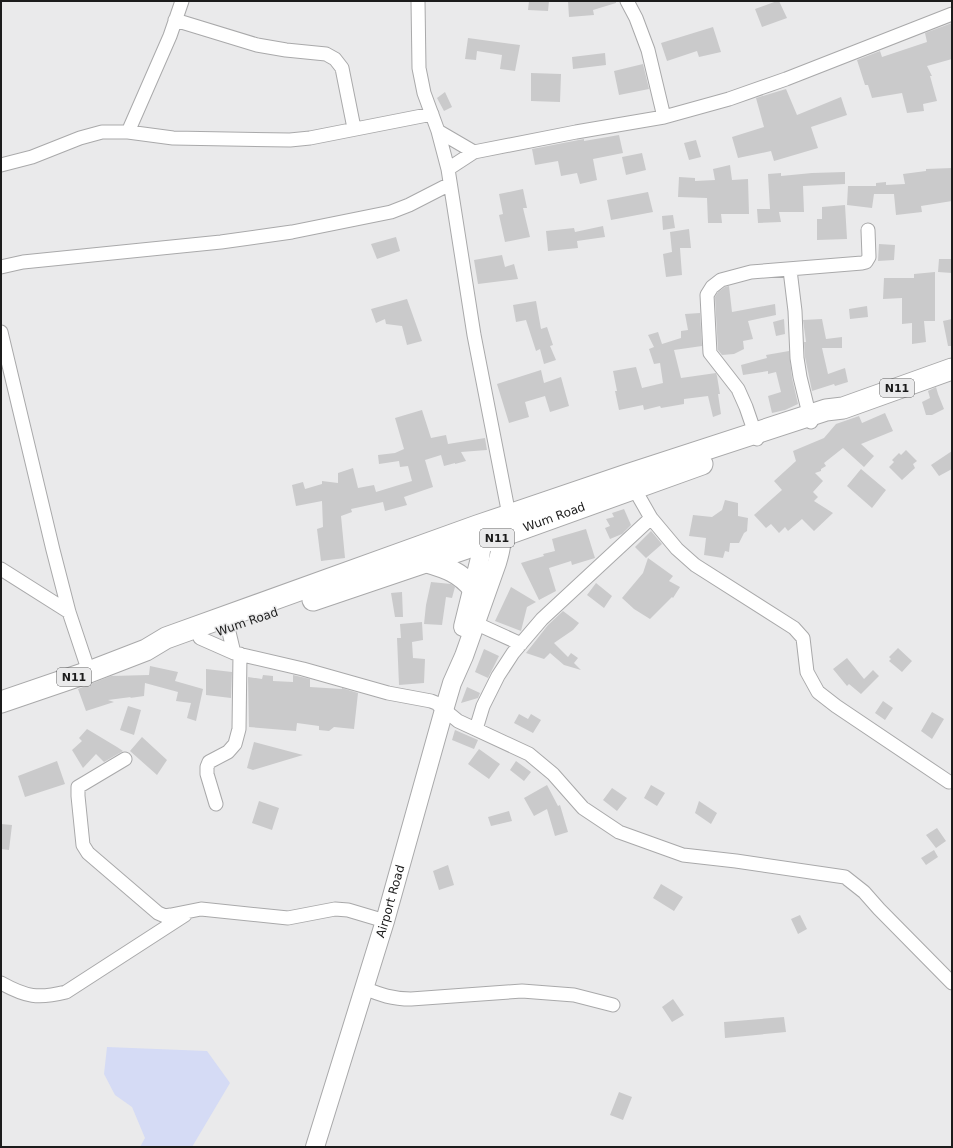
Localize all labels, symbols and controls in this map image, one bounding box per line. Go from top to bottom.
road number: N11 [880,379,914,397]
street label: Wum Road [521,500,587,535]
road number: N11 [480,529,514,547]
street label: Wum Road [214,605,280,639]
road number: N11 [57,668,91,686]
street label: Airport Road [373,863,407,939]

